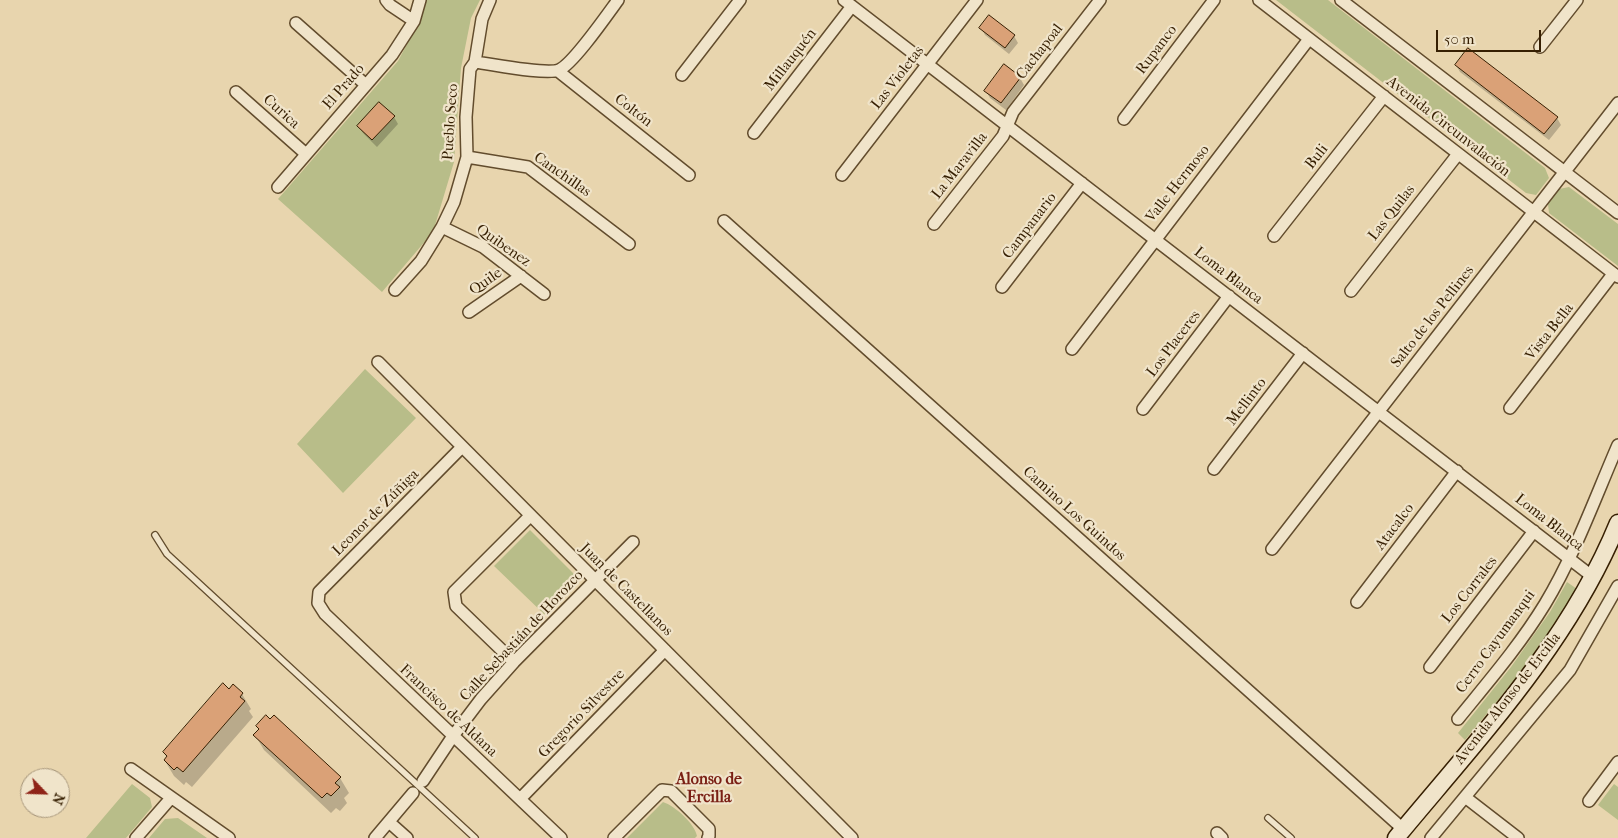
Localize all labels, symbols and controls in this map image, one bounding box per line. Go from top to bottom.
scale bar [1438,20,1543,52]
street label: Cachapoal [1013,21,1067,83]
street label: Rupanco [1133,22,1181,78]
street label: Millauquén [761,25,821,95]
text: 50 m [1444,30,1474,48]
street label: Las Violetas [868,43,928,113]
street label: El Prado [319,60,369,114]
street label: Avenida Circunvalación [1382,73,1514,181]
street label: Pueblo Seco [439,83,463,161]
street label: Curica [259,91,303,133]
street label: Coltón [610,91,656,131]
street label: La Maravilla [928,129,992,203]
street label: Buli [1302,141,1332,173]
street label: Valle Hermoso [1142,142,1214,226]
street label: Canchillas [530,149,594,201]
street label: Las Quilas [1365,181,1419,245]
street label: Campanario [999,189,1061,263]
street label: Quibenez [472,221,534,271]
street label: Loma Blanca [1190,244,1266,308]
street label: Salto de los Pellines [1388,262,1478,372]
street label: Quile [466,264,506,300]
street label: Vista Bella [1522,300,1578,364]
street label: Los Placeres [1143,307,1205,381]
street label: Mellinto [1223,375,1271,429]
street label: Camino Los Guindos [1019,463,1129,565]
street label: Leonor de Zúñiga [329,466,423,560]
street label: Loma Blanca [1511,491,1587,555]
street label: Atacalco [1372,500,1418,554]
street label: Juan de Castellanos [576,540,676,640]
street label: Los Corrales [1438,553,1502,627]
street label: Calle Sebastián de Horozco [457,567,587,705]
street label: Cerro Cayumanqui [1453,587,1539,697]
street label: Avenida Alonso de Ercilla [1451,630,1565,768]
street label: Francisco de Aldana [395,661,501,761]
street label: Gregorio Silvestre [535,666,629,762]
north arrow [20,768,70,818]
district label: Alonso de Ercilla [676,770,742,808]
text: N [48,791,68,807]

